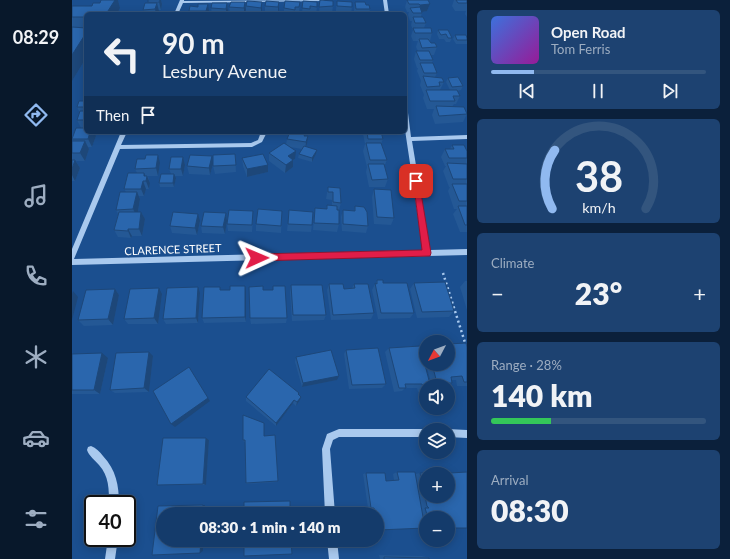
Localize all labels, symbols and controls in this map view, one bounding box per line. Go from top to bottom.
text: Open Road [551,23,626,41]
text: 08:29 [13,26,59,48]
text: 90 m [162,26,225,60]
icon: left [96,28,148,80]
text: Tom Ferris [551,41,610,57]
text: Lesbury Avenue [162,60,287,82]
icon: previous [516,80,538,102]
icon: pause [587,80,609,102]
icon: next [659,80,681,102]
icon: directions [22,101,50,129]
icon: arrive [137,104,159,126]
text: Then [96,106,129,124]
text: 38 [574,151,623,201]
pin [399,164,433,198]
icon: arrive [405,170,427,192]
icon: music [22,182,50,210]
text: km/h [582,198,615,215]
position arrow [236,237,278,279]
street label: CLARENCE STREET [124,241,222,257]
text: Climate [491,255,534,271]
icon: phone [22,262,50,290]
text: 23° [575,275,622,311]
text: − [491,280,504,307]
text: + [693,280,706,307]
north arrow [419,335,455,371]
map controls [419,335,455,547]
icon: climate [22,343,50,371]
text: Range · 28% [491,357,562,373]
text: 140 km [491,377,592,413]
button: sound [419,379,455,415]
button: layers [419,423,455,459]
icon: car [22,424,50,452]
button: + [419,467,455,503]
text: Arrival [491,472,528,488]
text: 08:30 [491,492,569,528]
speed limit sign: 40 [84,495,136,547]
icon: filters [22,505,50,533]
button: − [419,511,455,547]
text: 08:30 · 1 min · 140 m [199,518,341,536]

